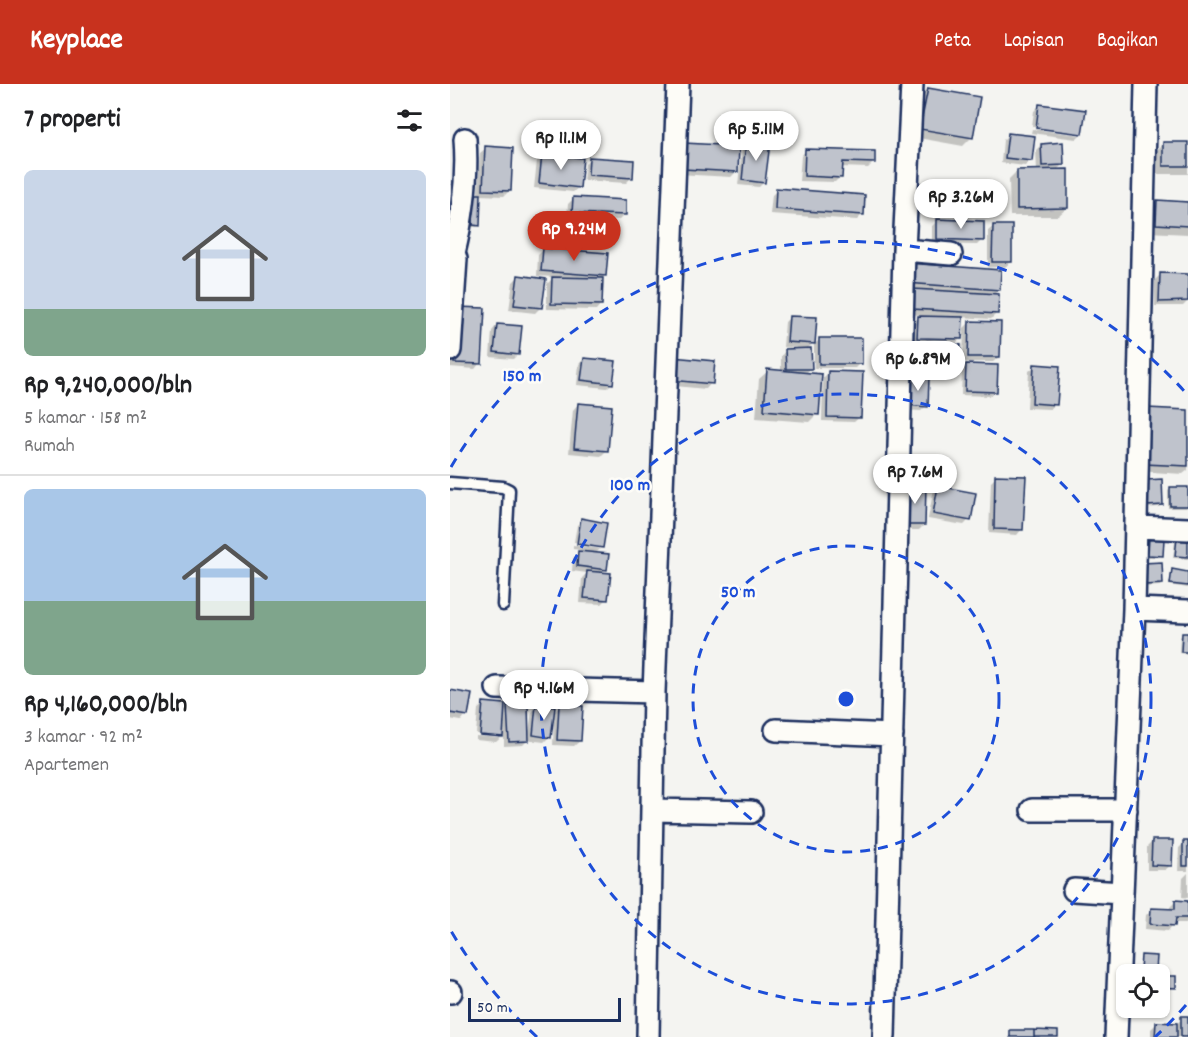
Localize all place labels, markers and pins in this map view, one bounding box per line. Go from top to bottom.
pin: Rp 5.11M [694,111,818,162]
pin: Rp 11.1M [499,120,623,171]
pin: Rp 3.26M [899,179,1023,230]
pin: Rp 9.24M [512,211,636,262]
pin: Rp 6.89M [856,341,980,392]
pin: Rp 7.6M [860,454,970,505]
pin: Rp 4.16M [482,670,606,721]
centre of rings [836,689,856,709]

